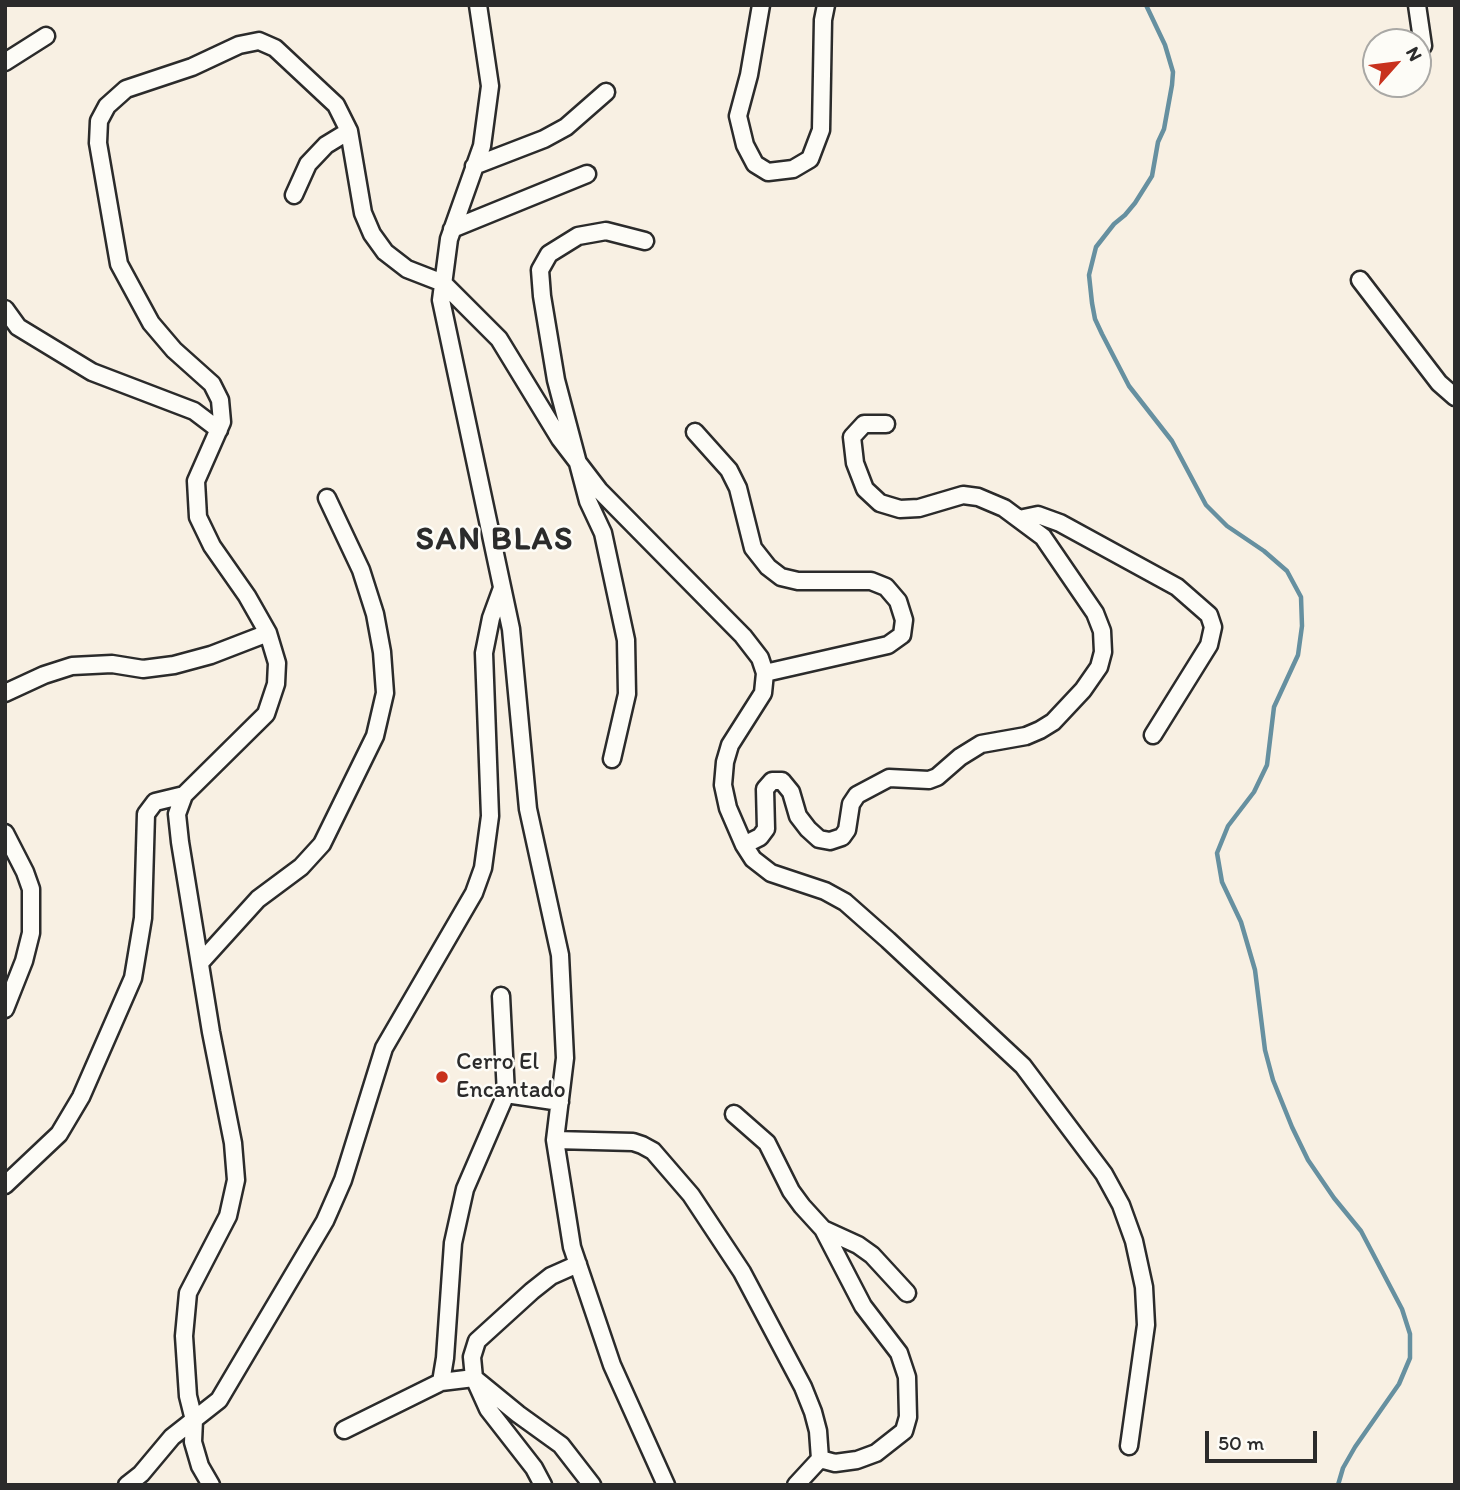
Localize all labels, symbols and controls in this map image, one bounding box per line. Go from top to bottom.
north arrow [1362,28,1432,98]
text: N [1401,43,1427,65]
district label: SAN BLAS [417,522,573,560]
place label: Cerro El Encantado [456,1049,566,1105]
marker: Cerro El Encantado [434,1069,450,1085]
scale bar [1208,1416,1320,1460]
text: 50 m [1218,1430,1264,1455]

